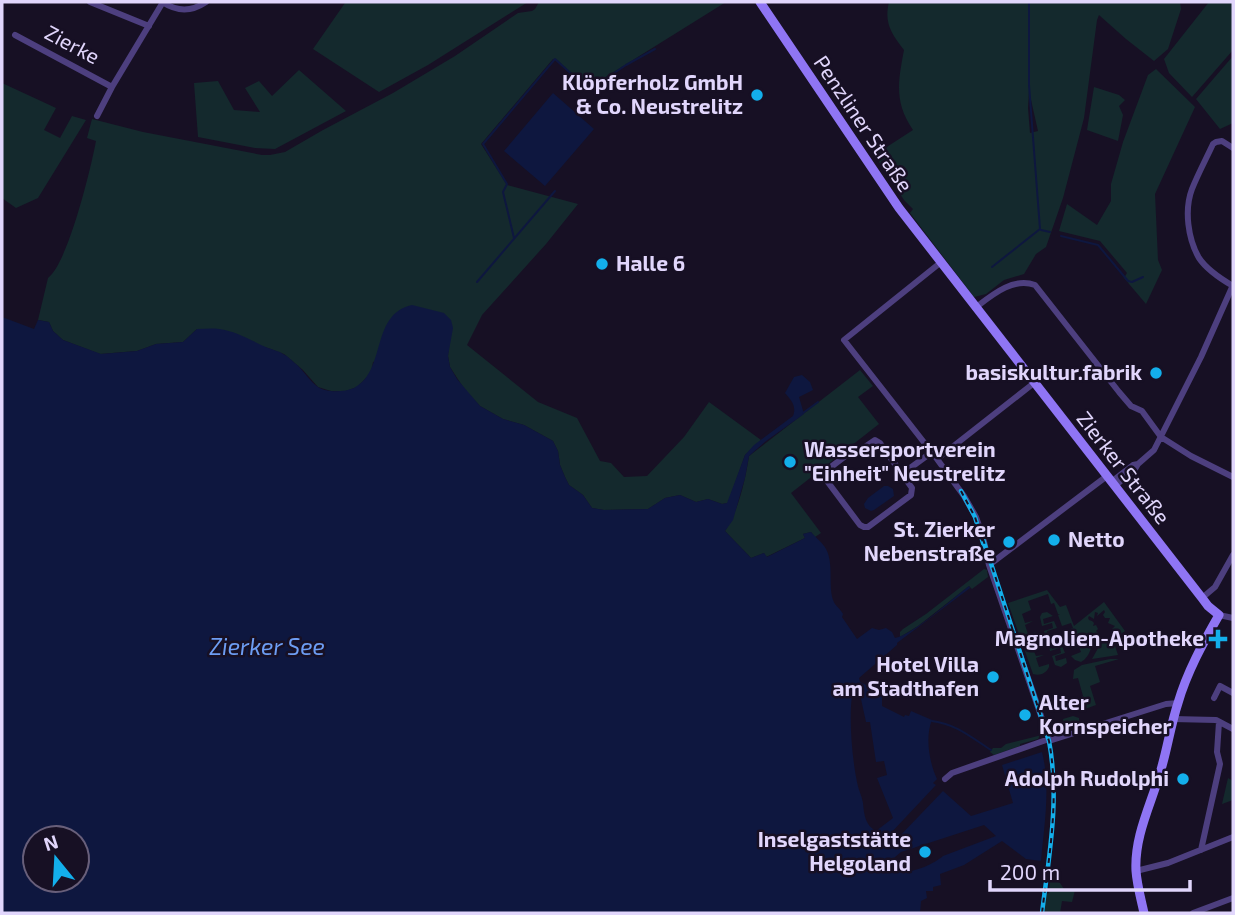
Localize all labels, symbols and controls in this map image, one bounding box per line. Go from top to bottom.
street label: Zierke [41,19,104,68]
street label: Penzliner Straße [809,50,919,196]
place label: Klöpferholz GmbH & Co. Neustrelitz [562,69,743,118]
marker: Klöpferholz GmbH & Co. Neustrelitz [749,87,765,103]
place label: Halle 6 [616,250,685,275]
marker: Halle 6 [594,256,610,272]
place label: basiskultur.fabrik [965,359,1142,384]
marker: basiskultur.fabrik [1148,365,1164,381]
street label: Zierker Straße [1072,406,1176,528]
place label: Wassersportverein "Einheit" Neustrelitz [804,436,1006,485]
marker: Wassersportverein "Einheit" Neustrelitz [782,454,798,470]
place label: St. Zierker Nebenstraße [864,516,995,565]
place label: Netto [1068,526,1125,551]
marker: Netto [1046,532,1062,548]
marker: St. Zierker Nebenstraße [1001,534,1017,550]
place label: Magnolien-Apotheke [995,625,1204,650]
marker: Magnolien-Apotheke [1210,631,1226,647]
water label: Zierker See [209,632,325,660]
place label: Hotel Villa am Stadthafen [833,651,979,700]
marker: Hotel Villa am Stadthafen [985,669,1001,685]
place label: Alter Kornspeicher [1039,689,1171,738]
marker: Alter Kornspeicher [1017,707,1033,723]
place label: Adolph Rudolphi [1005,765,1169,790]
marker: Adolph Rudolphi [1175,771,1191,787]
north arrow [21,824,91,894]
place label: Inselgaststätte Helgoland [758,826,911,875]
text: N [41,829,61,855]
marker: Inselgaststätte Helgoland [917,844,933,860]
scale bar [990,848,1190,892]
text: 200 m [1000,859,1060,884]

